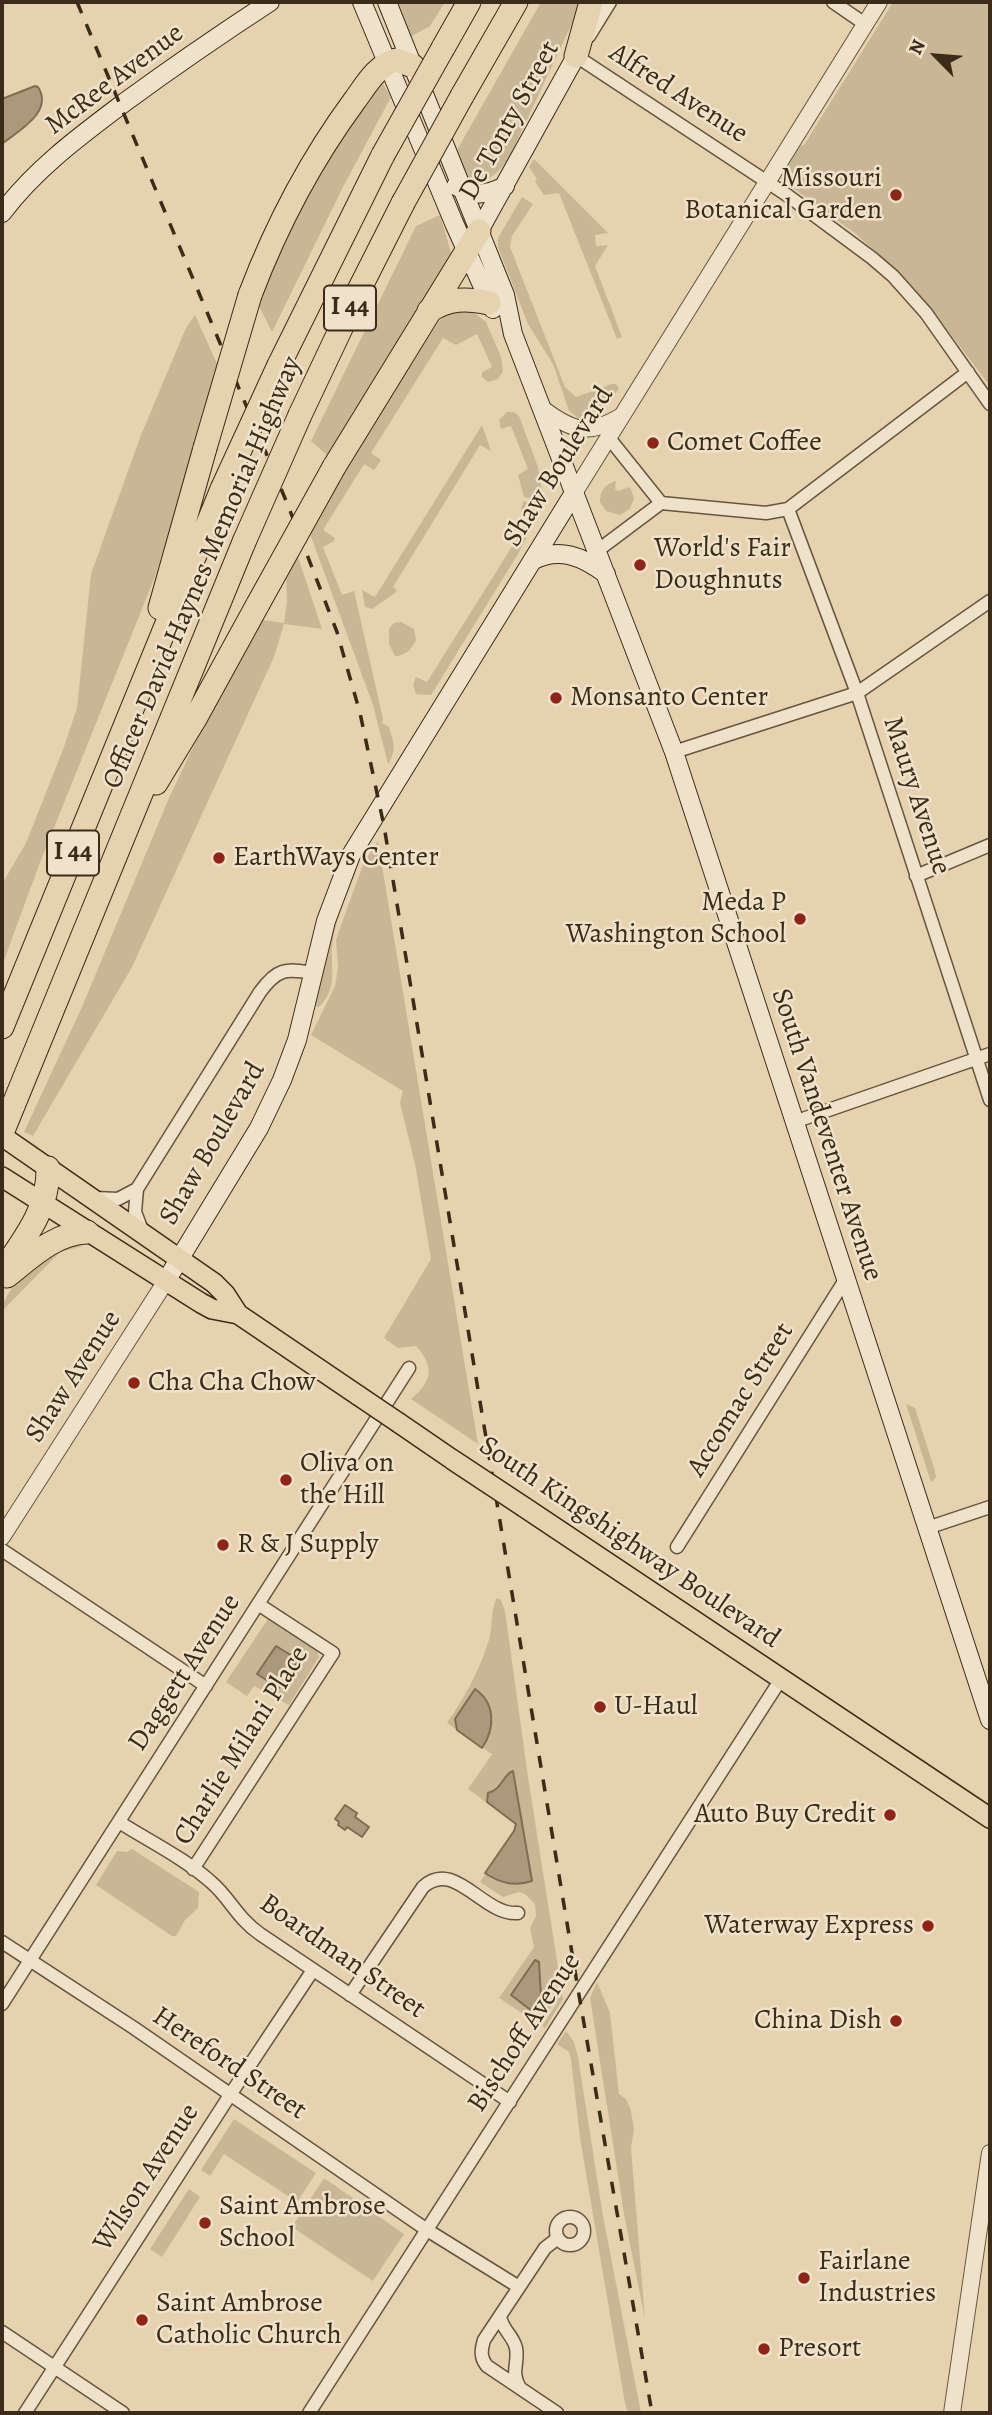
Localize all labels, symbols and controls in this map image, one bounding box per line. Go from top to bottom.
street label: McRee Avenue [39,17,191,143]
north arrow [901,21,971,91]
text: N [902,35,932,59]
street label: De Tonty Street [452,36,568,206]
street label: Alfred Avenue [602,37,754,151]
place label: Missouri Botanical Garden [684,162,882,228]
marker: Missouri Botanical Garden [888,187,904,203]
road number: I 44 [324,286,376,330]
street label: Officer David Haynes Memorial Highway [96,352,310,794]
street label: Shaw Boulevard [496,381,622,553]
place label: Comet Coffee [667,426,822,460]
marker: Comet Coffee [645,435,661,451]
place label: World's Fair Doughnuts [654,532,791,598]
marker: World's Fair Doughnuts [632,557,648,573]
place label: Monsanto Center [570,681,768,715]
marker: Monsanto Center [548,690,564,706]
street label: Maury Avenue [875,713,957,879]
road number: I 44 [47,831,99,876]
place label: EarthWays Center [233,841,439,875]
marker: EarthWays Center [211,850,227,866]
place label: Meda P Washington School [566,886,786,952]
marker: Meda P Washington School [792,911,808,927]
street label: South Vandeventer Avenue [763,985,889,1285]
street label: Shaw Boulevard [153,1056,273,1232]
street label: Shaw Avenue [19,1305,129,1449]
street label: Accomac Street [680,1317,802,1483]
place label: Cha Cha Chow [148,1366,316,1400]
marker: Cha Cha Chow [126,1375,142,1391]
street label: South Kingshighway Boulevard [472,1430,786,1656]
place label: Oliva on the Hill [300,1447,394,1513]
marker: Oliva on the Hill [278,1472,294,1488]
place label: R & J Supply [237,1528,378,1562]
marker: R & J Supply [215,1537,231,1553]
street label: Daggett Avenue [122,1588,248,1758]
street label: Charlie Milani Place [167,1640,317,1852]
place label: U-Haul [614,1690,698,1724]
marker: U-Haul [592,1699,608,1715]
place label: Auto Buy Credit [694,1798,876,1832]
marker: Auto Buy Credit [882,1807,898,1823]
street label: Boardman Street [252,1887,432,2027]
place label: Waterway Express [704,1909,914,1943]
marker: Waterway Express [920,1918,936,1934]
street label: Bischoff Avenue [461,1947,589,2119]
street label: Hereford Street [146,2000,312,2128]
place label: China Dish [754,2004,882,2038]
marker: China Dish [888,2013,904,2029]
street label: Wilson Avenue [87,2098,207,2258]
place label: Saint Ambrose School [219,2190,386,2256]
marker: Saint Ambrose School [197,2215,213,2231]
place label: Fairlane Industries [818,2245,936,2311]
marker: Fairlane Industries [796,2270,812,2286]
place label: Saint Ambrose Catholic Church [156,2287,342,2353]
marker: Saint Ambrose Catholic Church [134,2312,150,2328]
place label: Presort [778,2332,861,2366]
marker: Presort [756,2341,772,2357]

